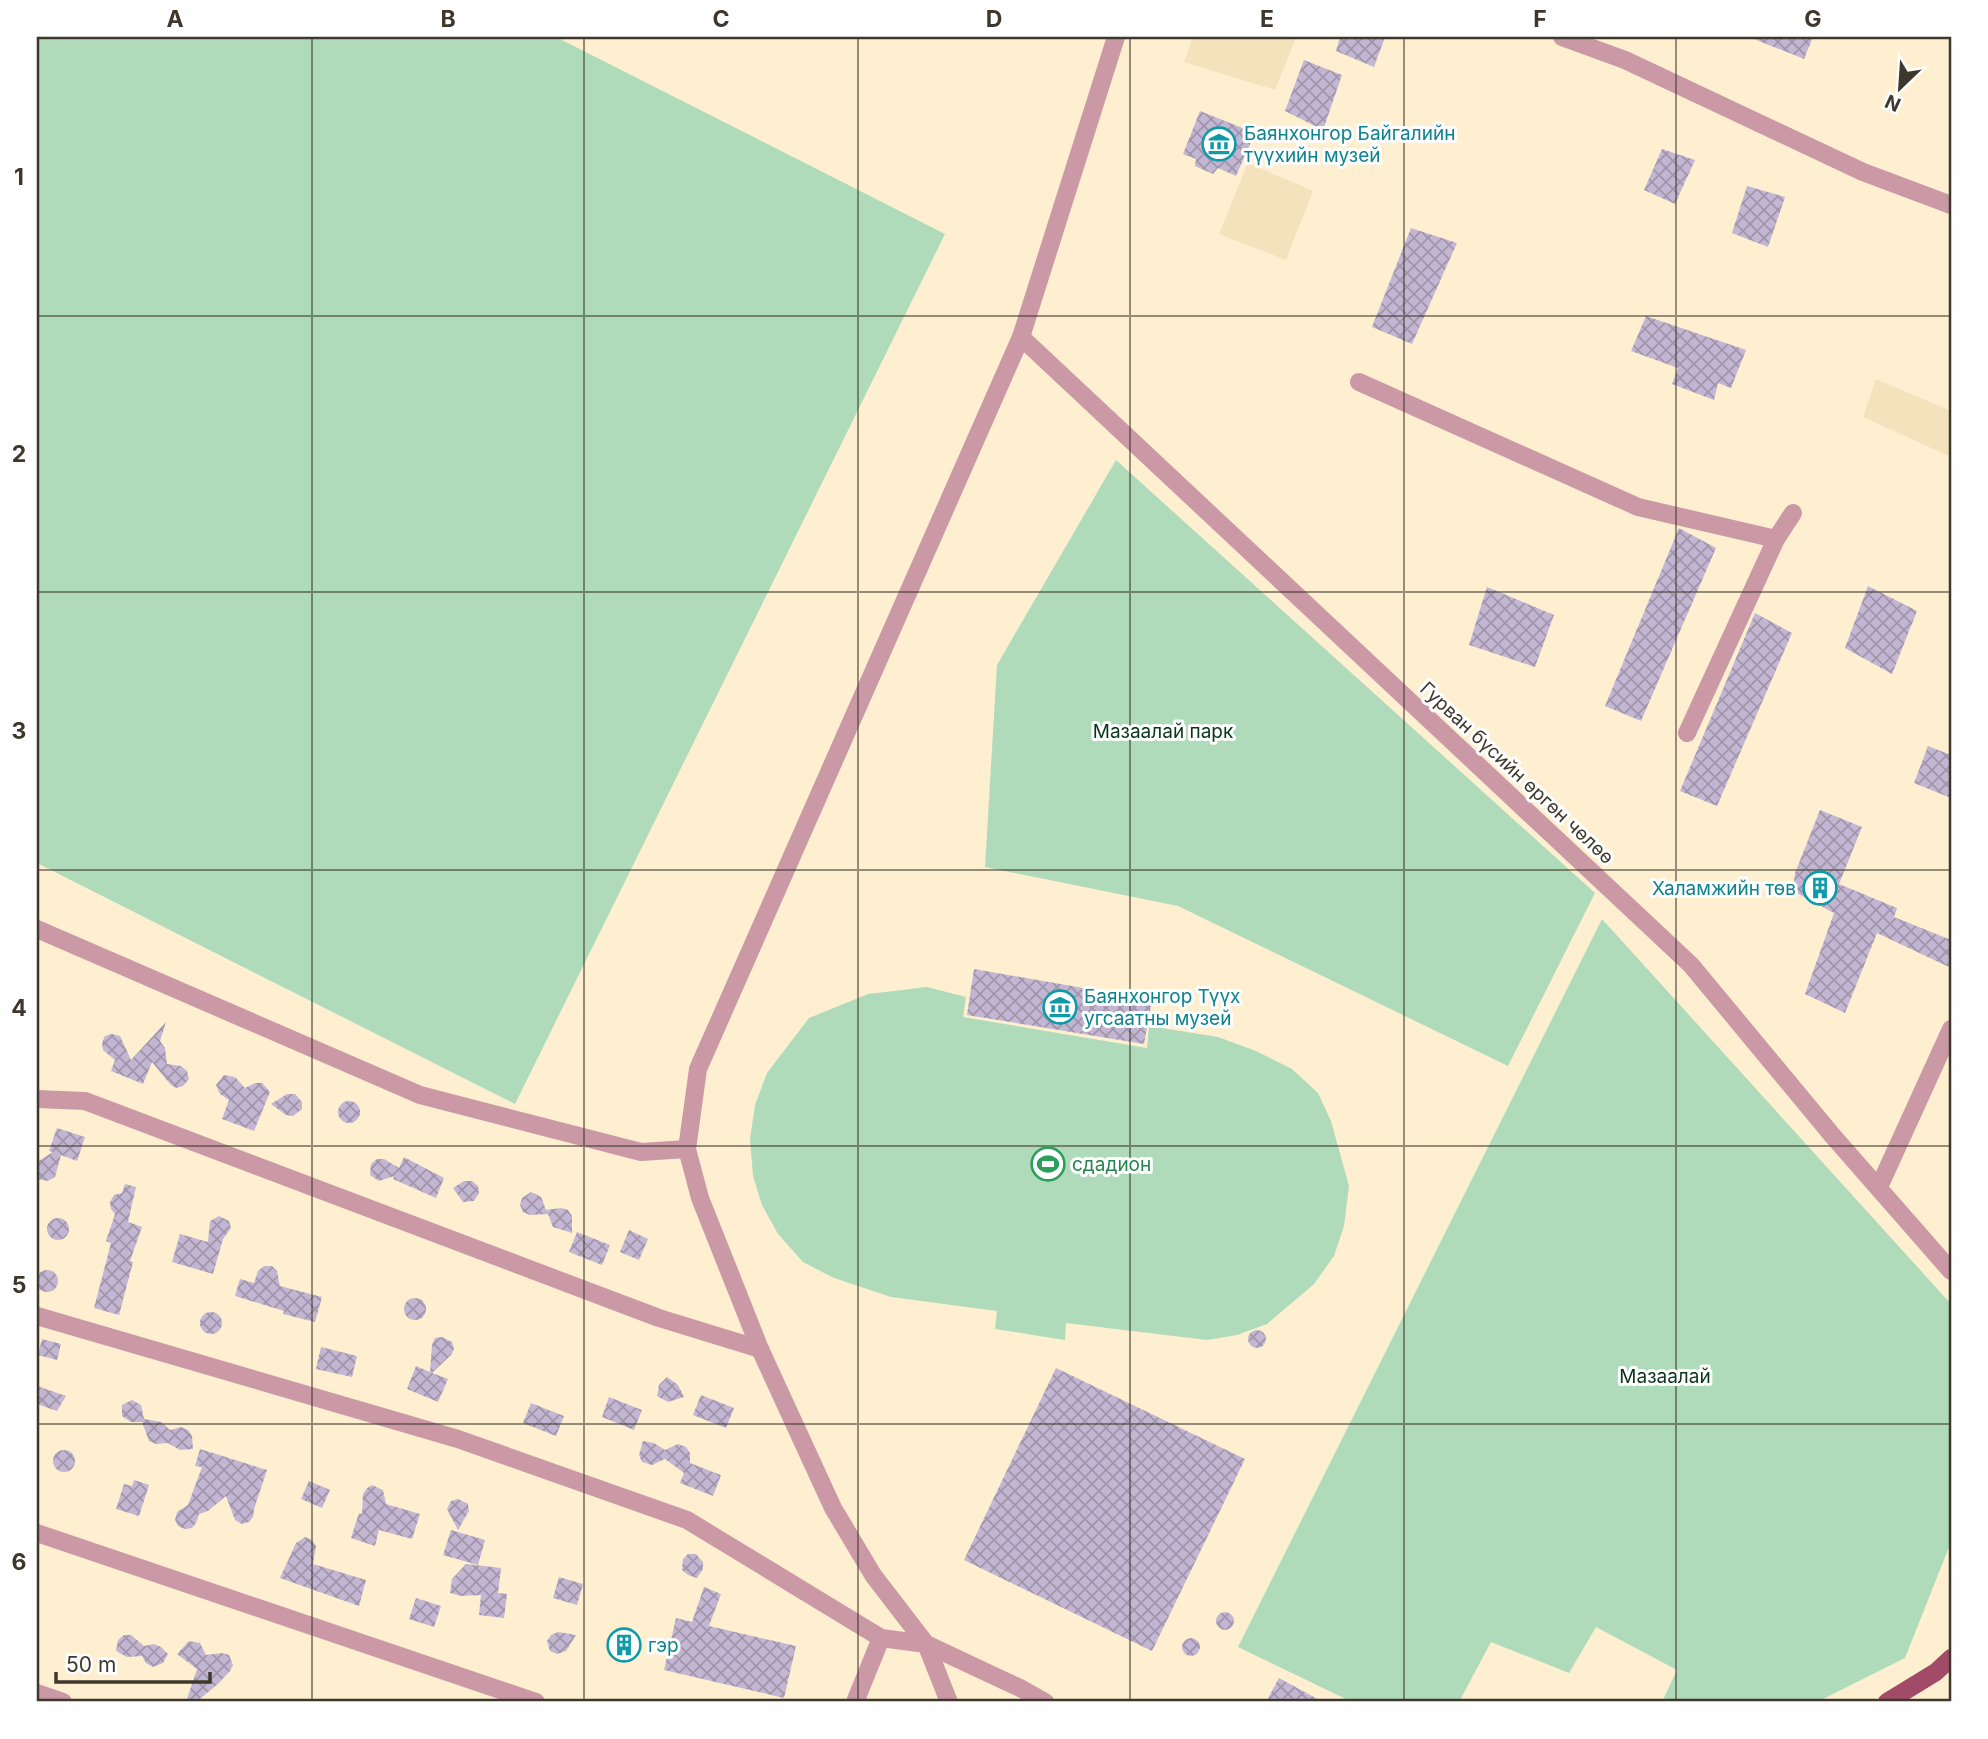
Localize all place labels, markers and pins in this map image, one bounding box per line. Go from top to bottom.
place label: Баянхонгор Байгалийн түүхийн музей [1244,122,1455,167]
museum icon: Баянхонгор Байгалийн түүхийн музей [1200,125,1238,163]
building icon: Халамжийн төв [1801,869,1839,907]
place label: Халамжийн төв [1652,877,1796,900]
place label: Баянхонгор Түүх угсаатны музей [1084,985,1240,1030]
museum icon: Баянхонгор Түүх угсаатны музей [1041,988,1079,1026]
sports icon: сдадион [1029,1145,1067,1183]
place label: сдадион [1072,1153,1151,1176]
building icon: гэр [605,1626,643,1664]
place label: гэр [648,1634,679,1657]

